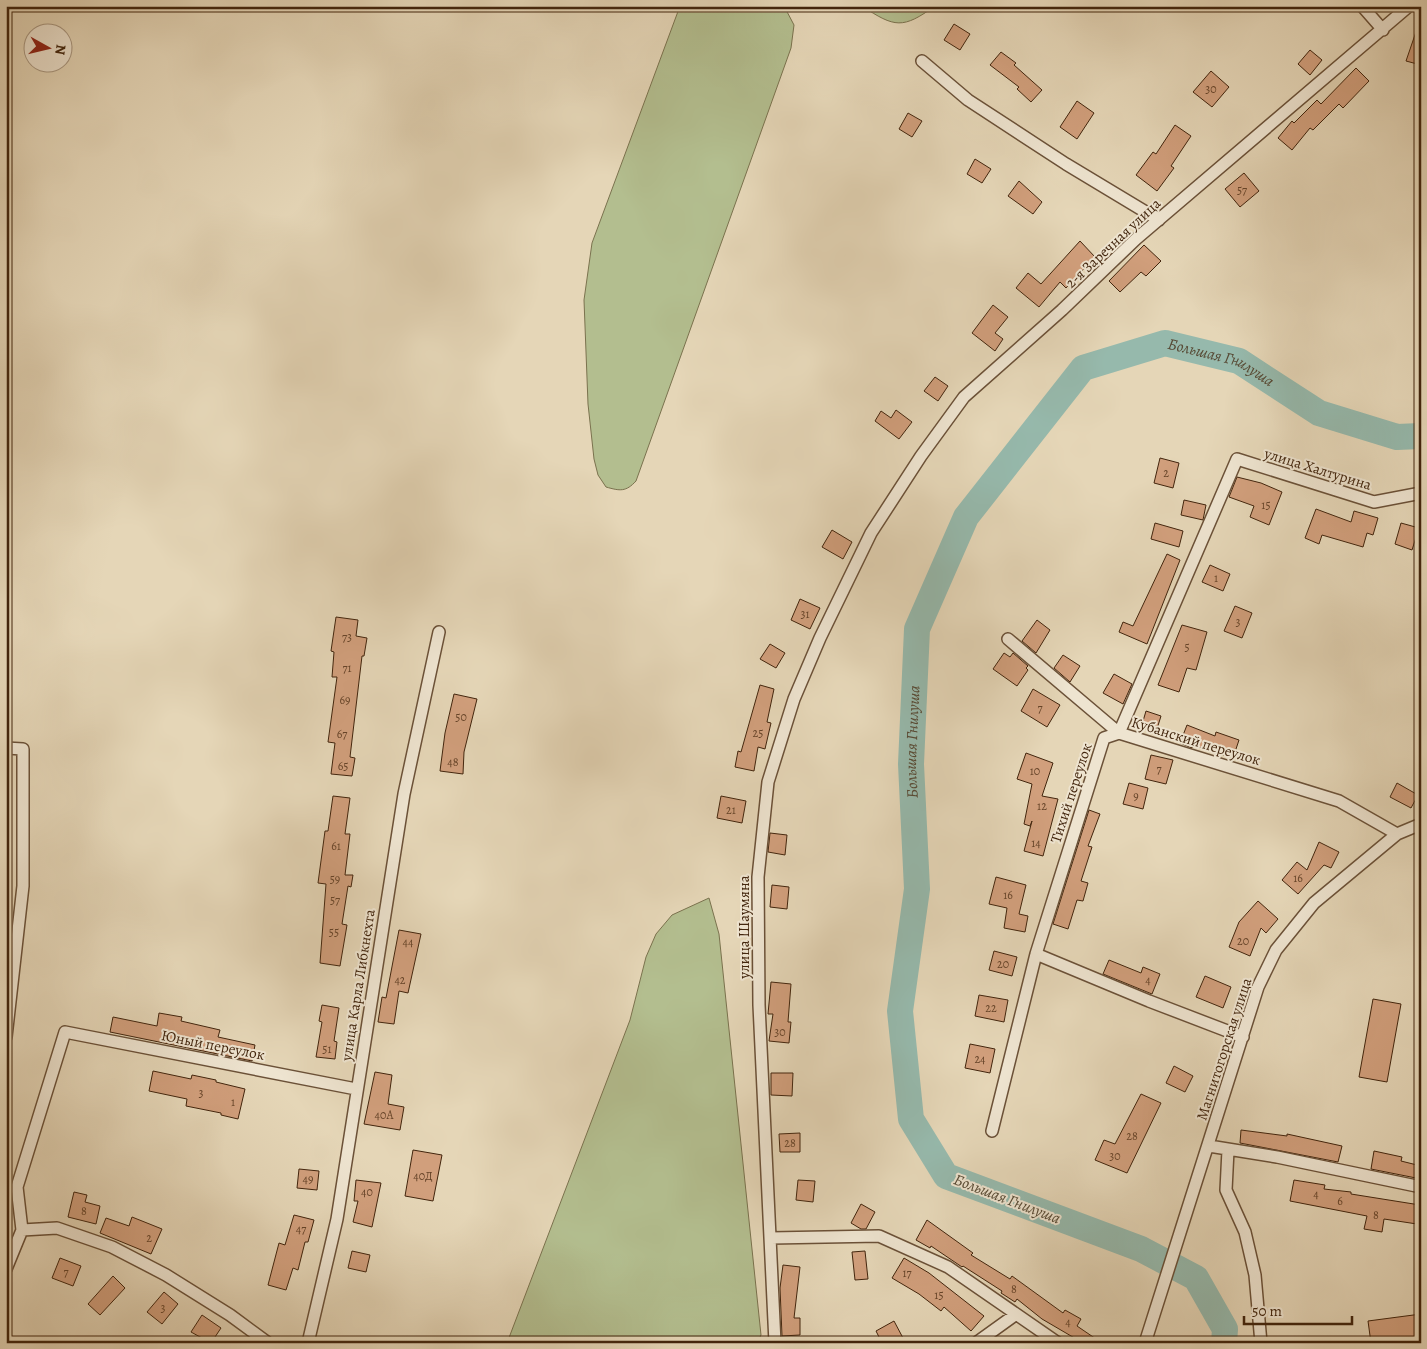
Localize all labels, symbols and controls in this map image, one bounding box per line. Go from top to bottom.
north arrow [22,22,72,72]
text: N [50,43,70,56]
house number: 30 [1205,81,1217,97]
house number: 57 [1237,182,1248,198]
street label: 2-я Заречная улица [1061,193,1165,292]
water label: Большая Гнилуша [1165,333,1279,392]
street label: улица Халтурина [1261,443,1374,495]
house number: 2 [1163,465,1169,481]
house number: 15 [1261,497,1271,513]
house number: 1 [1214,570,1218,586]
house number: 31 [800,606,810,622]
house number: 3 [1236,614,1241,630]
house number: 73 [342,629,352,645]
house number: 5 [1184,639,1190,655]
house number: 71 [342,660,352,676]
water label: Большая Гнилуша [900,685,925,799]
house number: 69 [339,692,351,708]
house number: 7 [1037,700,1043,716]
house number: 50 [455,709,467,725]
street label: Кубанский переулок [1129,712,1263,770]
house number: 25 [753,725,763,741]
house number: 67 [337,726,348,742]
street label: Тихий переулок [1045,740,1097,846]
house number: 48 [447,754,459,770]
house number: 65 [338,758,348,774]
house number: 7 [1156,761,1162,777]
house number: 10 [1030,763,1040,779]
house number: 9 [1133,788,1139,804]
house number: 12 [1037,798,1047,814]
house number: 21 [726,802,736,818]
house number: 14 [1031,835,1041,851]
house number: 61 [331,838,341,854]
house number: 16 [1293,870,1303,886]
house number: 59 [330,871,340,887]
street label: улица Шаумяна [734,875,754,980]
house number: 16 [1003,887,1013,903]
house number: 57 [330,892,341,908]
street label: улица Карла Либкнехта [336,908,380,1063]
house number: 55 [329,924,339,940]
house number: 20 [1237,933,1249,949]
house number: 44 [403,934,414,950]
house number: 20 [997,956,1009,972]
house number: 42 [394,972,406,988]
house number: 4 [1145,972,1151,988]
street label: Магнитогорская улица [1192,975,1257,1123]
house number: 22 [985,1000,997,1016]
house number: 30 [774,1024,786,1040]
street label: Юный переулок [159,1025,267,1065]
house number: 51 [322,1041,332,1057]
house number: 24 [974,1051,986,1067]
house number: 3 [199,1085,204,1101]
house number: 1 [231,1094,235,1110]
house number: 40А [375,1107,394,1123]
house number: 28 [1126,1128,1138,1144]
house number: 28 [784,1135,796,1151]
house number: 30 [1109,1148,1121,1164]
house number: 40Д [413,1168,433,1184]
water label: Большая Гнилуша [950,1168,1064,1230]
house number: 49 [303,1171,313,1187]
house number: 40 [361,1184,373,1200]
house number: 4 [1313,1186,1319,1202]
house number: 6 [1337,1193,1343,1209]
house number: 8 [81,1203,87,1219]
house number: 8 [1373,1207,1379,1223]
house number: 47 [296,1221,307,1237]
house number: 2 [146,1230,152,1246]
house number: 7 [63,1264,69,1280]
house number: 17 [902,1265,913,1281]
house number: 8 [1011,1281,1017,1297]
house number: 15 [934,1287,944,1303]
scale bar [1244,1294,1352,1326]
house number: 3 [161,1300,166,1316]
text: 50 m [1252,1301,1282,1321]
house number: 4 [1065,1314,1071,1330]

